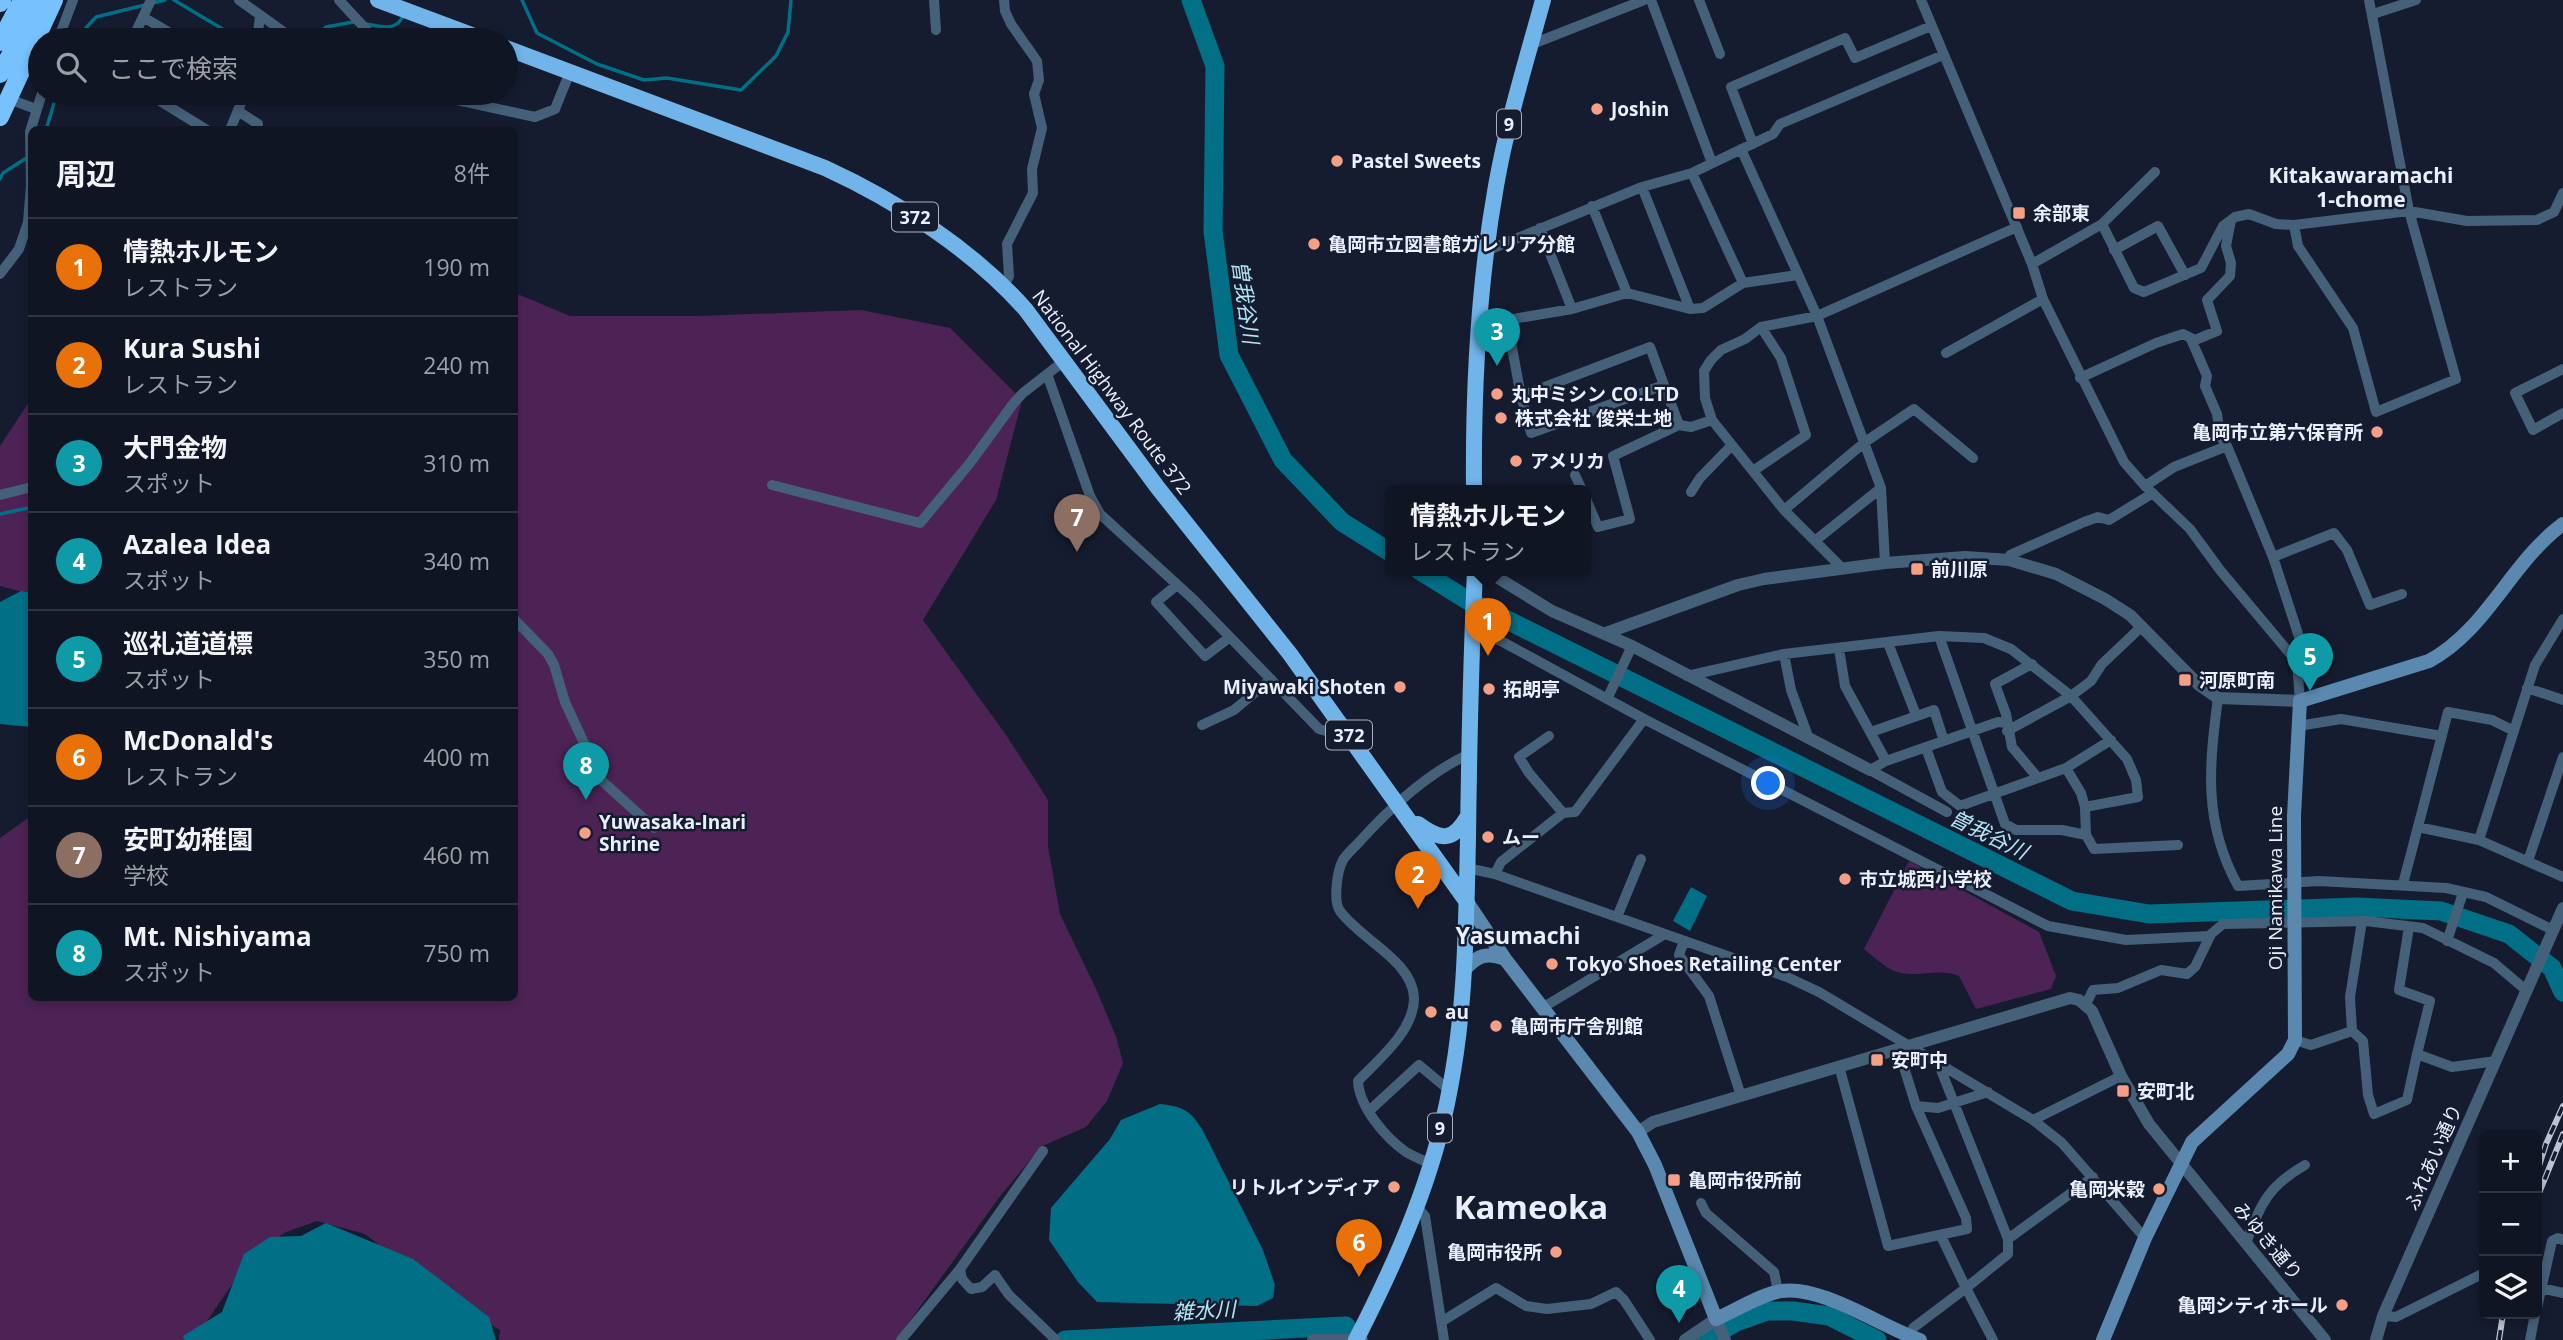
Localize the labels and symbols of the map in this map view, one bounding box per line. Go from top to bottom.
place label: Joshin [1609,96,1669,122]
marker: Joshin [1589,101,1605,117]
road number: 9 [1497,110,1521,139]
place label: Pastel Sweets [1351,148,1481,174]
marker: Pastel Sweets [1329,153,1345,169]
district label: Kitakawaramachi 1-chome [2268,161,2454,213]
place label: 余部東 [2033,200,2090,226]
road number: 372 [892,202,938,232]
marker: 余部東 [2011,205,2027,221]
place label: 亀岡市立図書館ガレリア分館 [1328,231,1575,257]
marker: 亀岡市立図書館ガレリア分館 [1306,236,1322,252]
water label: 曽我谷川 [1226,258,1266,348]
street label: National Highway Route 372 [1026,284,1198,500]
pin: 3 [1474,308,1520,366]
place label: 丸中ミシン CO.LTD [1511,381,1679,407]
marker: 丸中ミシン CO.LTD [1489,386,1505,402]
place label: 株式会社 俊栄土地 [1515,405,1672,431]
marker: 株式会社 俊栄土地 [1493,410,1509,426]
place label: 亀岡市立第六保育所 [2192,419,2363,445]
marker: 亀岡市立第六保育所 [2369,424,2385,440]
place label: アメリカ [1530,448,1605,474]
marker: アメリカ [1508,453,1524,469]
pin: 7 [1054,494,1100,552]
place label: 前川原 [1931,556,1988,582]
marker: 前川原 [1909,561,1925,577]
pin: 1 [1465,598,1511,656]
pin: 5 [2287,633,2333,691]
place label: 河原町南 [2199,667,2275,693]
marker: 河原町南 [2177,672,2193,688]
place label: Miyawaki Shoten [1223,674,1386,700]
place label: 拓朗亭 [1503,676,1560,702]
marker: Miyawaki Shoten [1392,679,1408,695]
marker: 拓朗亭 [1481,681,1497,697]
road number: 372 [1326,720,1372,750]
pin: 8 [563,742,609,800]
your location [1751,766,1785,800]
water label: 曽我谷川 [1945,803,2035,866]
street label: Oji Namikawa Line [2262,806,2288,970]
place label: Yuwasaka-Inari Shrine [599,809,746,857]
place label: ムー [1502,824,1540,850]
marker: Yuwasaka-Inari Shrine [577,825,593,841]
marker: ムー [1480,829,1496,845]
pin: 2 [1395,851,1441,909]
place label: 市立城西小学校 [1859,866,1992,892]
marker: 市立城西小学校 [1837,871,1853,887]
district label: Yasumachi [1455,919,1581,951]
place label: Tokyo Shoes Retailing Center [1566,951,1842,977]
marker: Tokyo Shoes Retailing Center [1544,956,1560,972]
place label: au [1445,999,1469,1025]
marker: au [1423,1004,1439,1020]
place label: 亀岡市庁舎別館 [1510,1013,1643,1039]
marker: 亀岡市庁舎別館 [1488,1018,1504,1034]
place label: 安町中 [1891,1047,1948,1073]
marker: 安町中 [1869,1052,1885,1068]
place label: 安町北 [2137,1078,2194,1104]
marker: 安町北 [2115,1083,2131,1099]
street label: ふれあい通り [2398,1100,2468,1214]
road number: 9 [1428,1114,1452,1142]
place label: 亀岡市役所前 [1688,1167,1802,1193]
marker: 亀岡市役所前 [1666,1172,1682,1188]
place label: リトルインディア [1229,1174,1380,1200]
place label: 亀岡米穀 [2069,1176,2145,1202]
marker: リトルインディア [1386,1179,1402,1195]
marker: 亀岡米穀 [2151,1181,2167,1197]
district label: Kameoka [1454,1184,1608,1229]
street label: みゆき通り [2228,1196,2308,1286]
pin: 6 [1336,1219,1382,1277]
place label: 亀岡市役所 [1447,1239,1542,1265]
marker: 亀岡市役所 [1548,1244,1564,1260]
pin: 4 [1656,1265,1702,1323]
place label: 亀岡シティホール [2177,1292,2328,1318]
water label: 雑水川 [1172,1294,1238,1326]
marker: 亀岡シティホール [2334,1297,2350,1313]

